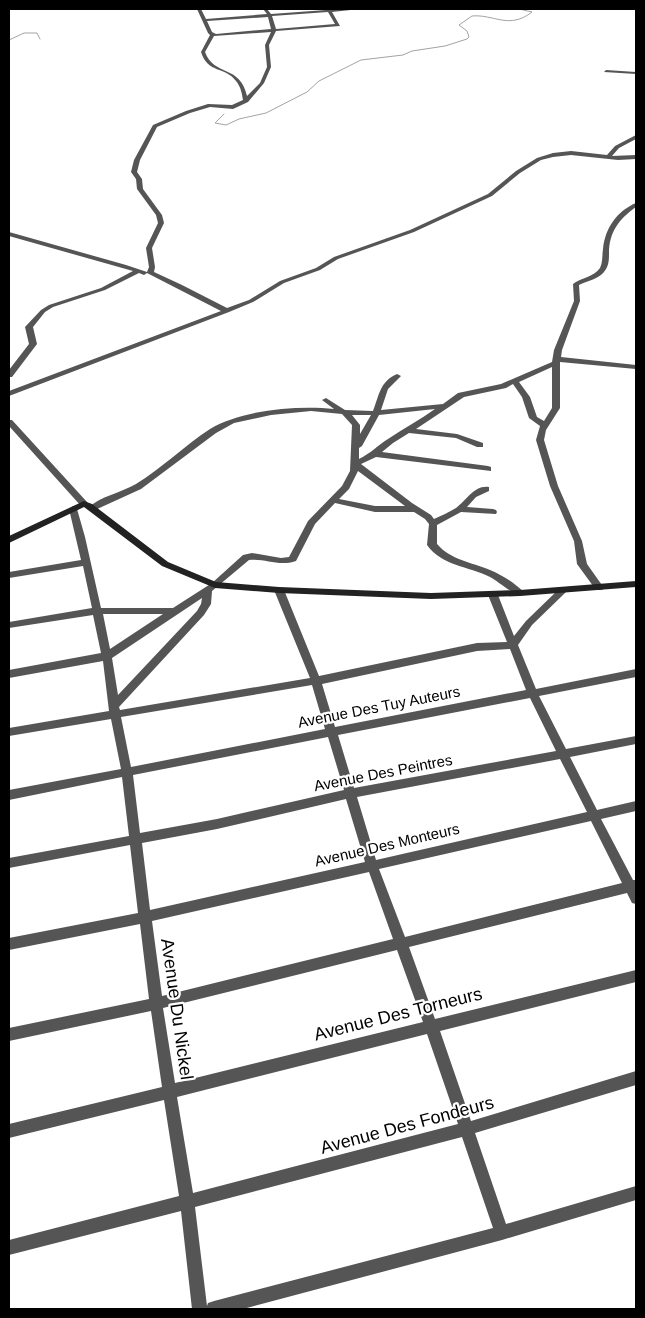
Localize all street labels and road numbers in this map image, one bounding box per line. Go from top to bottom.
street label: Avenue Des Tuy Auteurs [296,682,461,731]
street label: Avenue Des Peintres [312,751,454,794]
street label: Avenue Des Monteurs [313,820,461,869]
street label: Avenue Du Nickel [157,937,197,1081]
street label: Avenue Des Torneurs [312,983,484,1045]
street label: Avenue Des Fondeurs [318,1092,496,1158]

